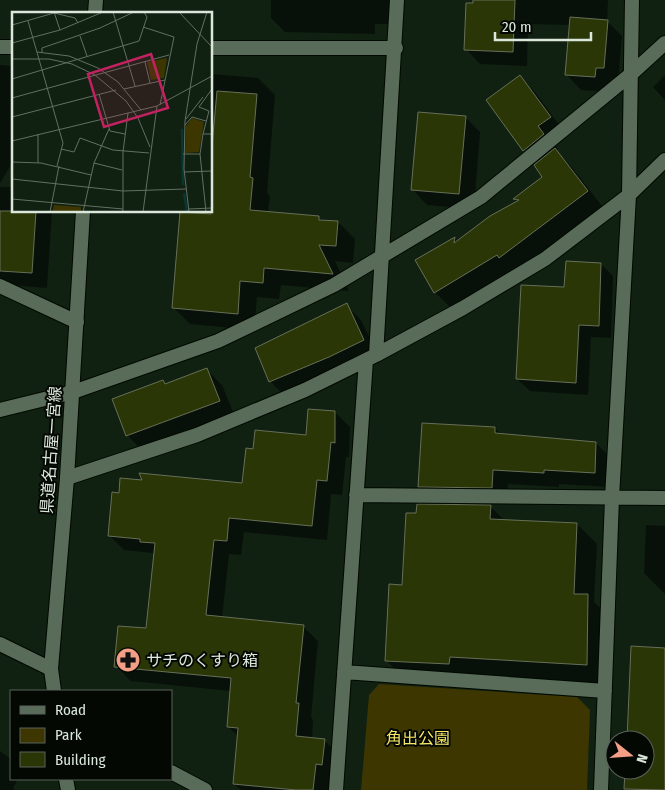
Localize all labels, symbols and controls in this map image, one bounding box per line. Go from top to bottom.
scale bar [495,10,591,42]
inset map [12,12,212,212]
text: 20 m [502,18,532,36]
street label: 県道名古屋一宮線 [37,385,65,515]
pharmacy icon: サチのくすり箱 [115,647,141,673]
place label: サチのくすり箱 [146,651,258,670]
legend [10,690,172,780]
text: Road [55,701,86,719]
text: Park [55,726,82,744]
park label: 角出公園 [386,729,450,748]
north arrow [605,730,655,780]
text: Building [55,751,106,769]
text: N [633,752,651,765]

